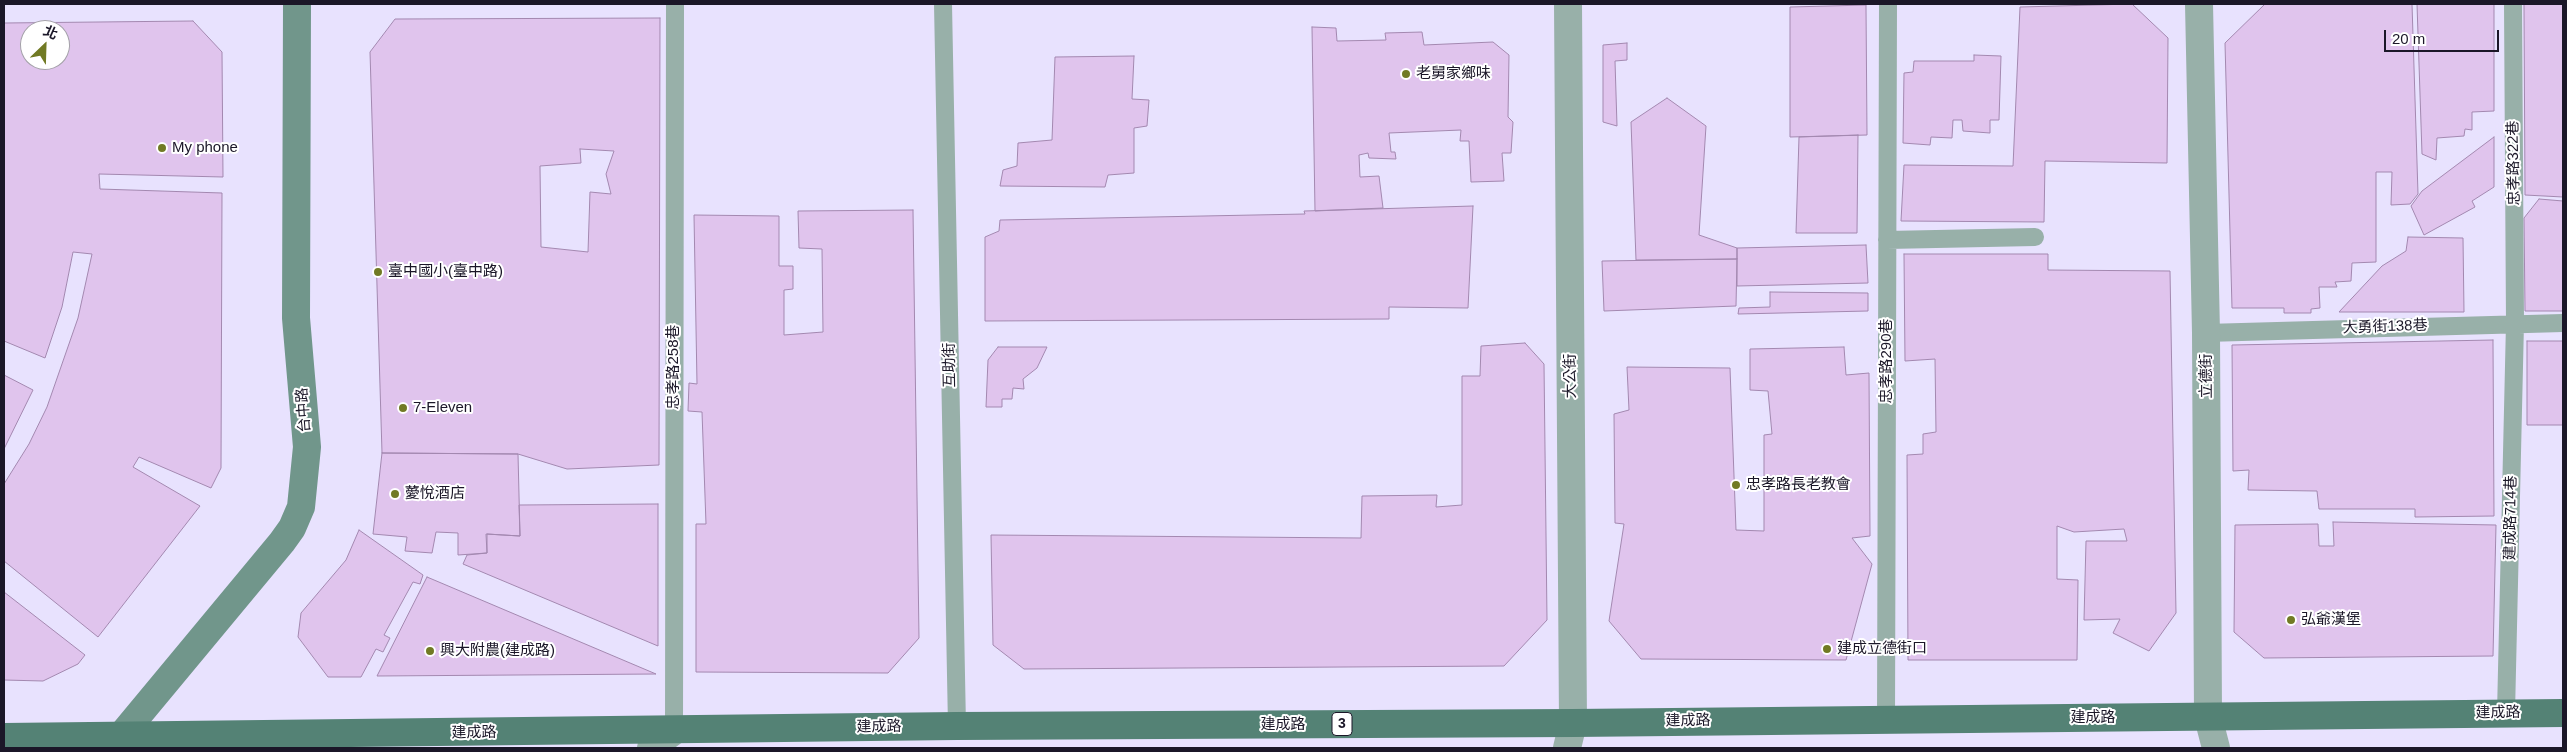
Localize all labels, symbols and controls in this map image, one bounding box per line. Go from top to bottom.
north arrow [20,20,70,70]
scale bar [2387,20,2502,52]
text: 北 [41,22,60,42]
text: 20 m [2392,30,2425,47]
place label: 老舅家鄉味 [1416,65,1491,83]
marker: 老舅家鄉味 [1400,68,1412,80]
street label: 忠孝路322巷 [2504,120,2524,206]
place label: My phone [172,139,238,157]
marker: My phone [156,142,168,154]
place label: 臺中國小(臺中路) [388,263,503,281]
marker: 臺中國小(臺中路) [372,266,384,278]
street label: 大勇街138巷 [2342,317,2428,337]
street label: 忠孝路290巷 [1878,318,1896,404]
street label: 忠孝路258巷 [665,324,683,410]
street label: 互助街 [941,342,959,388]
street label: 大公街 [1562,354,1580,398]
street label: 立德街 [2198,354,2216,398]
street label: 台中路 [293,387,315,433]
place label: 7-Eleven [413,399,472,417]
marker: 7-Eleven [397,402,409,414]
street label: 建成路714巷 [2501,475,2521,561]
place label: 忠孝路長老教會 [1746,476,1851,494]
marker: 忠孝路長老教會 [1730,479,1742,491]
place label: 薆悅酒店 [405,485,465,503]
marker: 薆悅酒店 [389,488,401,500]
place label: 弘爺漢堡 [2301,611,2361,629]
marker: 弘爺漢堡 [2285,614,2297,626]
place label: 建成立德街口 [1837,640,1927,658]
place label: 興大附農(建成路) [440,642,555,660]
marker: 建成立德街口 [1821,643,1833,655]
marker: 興大附農(建成路) [424,645,436,657]
street label: 建成路 [2475,704,2521,722]
street label: 建成路 [2071,709,2115,727]
road number: 3 [1332,712,1352,736]
street label: 建成路 [1665,712,1711,730]
street label: 建成路 [1261,716,1305,734]
street label: 建成路 [856,718,902,736]
street label: 建成路 [451,724,497,742]

